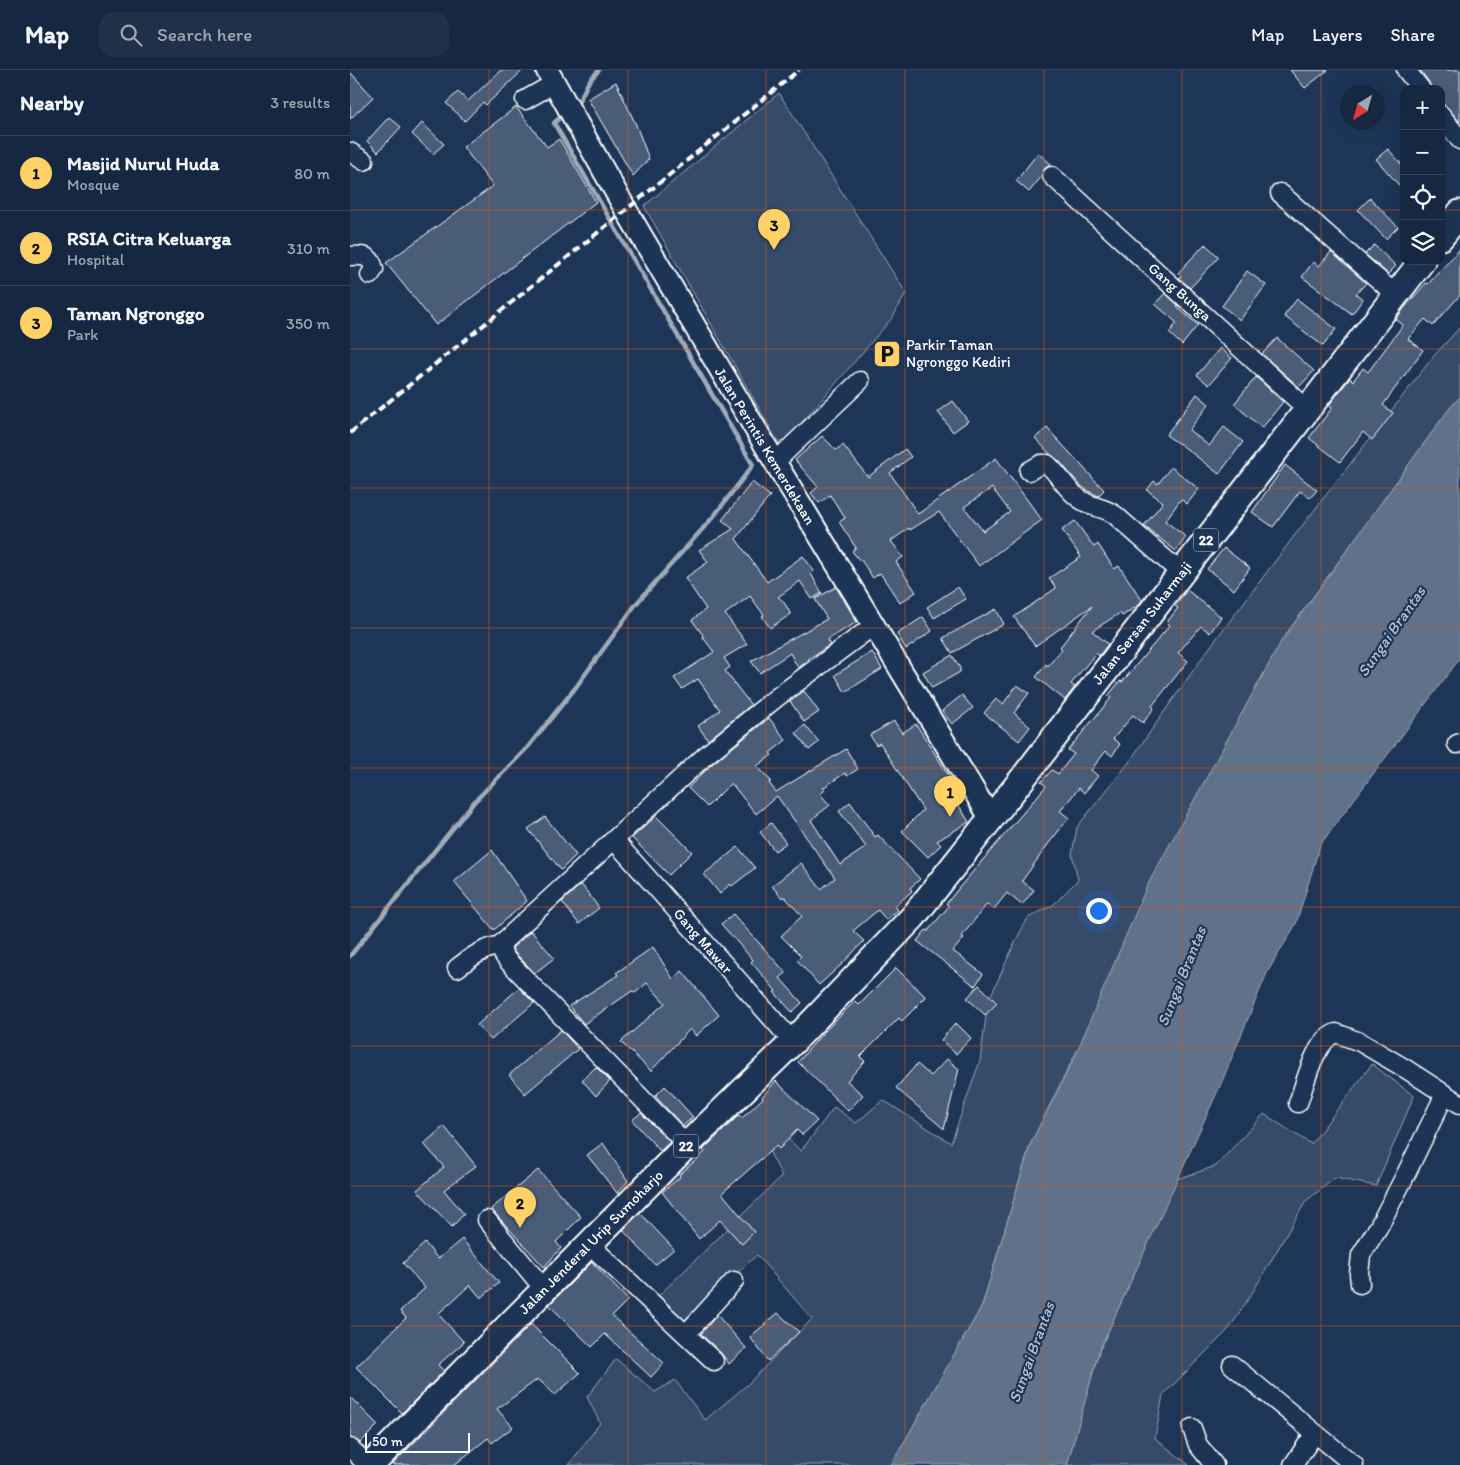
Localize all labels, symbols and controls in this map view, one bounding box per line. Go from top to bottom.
search box [99,12,449,57]
text: Map [25,20,69,49]
icon: search [117,21,145,49]
text: Search here [157,23,252,46]
text: Map [1251,24,1284,46]
text: Layers [1312,24,1362,46]
text: Share [1390,24,1435,46]
north arrow [1340,85,1385,130]
map controls [1400,85,1445,265]
button: + [1400,85,1445,130]
text: Nearby [20,90,84,115]
text: 3 results [270,93,330,112]
button: − [1400,130,1445,175]
text: Masjid Nurul Huda [67,152,219,175]
text: 1 [32,164,40,183]
text: 80 m [294,164,330,183]
text: Mosque [67,175,120,194]
button: locate [1400,175,1445,220]
pin: 3 [758,209,790,250]
button: layers [1400,220,1445,265]
text: RSIA Citra Keluarga [67,227,231,250]
text: 2 [32,239,40,258]
text: 310 m [287,239,330,258]
text: Hospital [67,250,124,269]
street label: Gang Bunga [1145,259,1216,325]
text: Taman Ngronggo [67,302,205,325]
text: 3 [32,314,40,333]
text: 350 m [286,314,330,333]
text: Park [67,325,98,344]
place label: Parkir Taman Ngronggo Kediri [906,336,1011,371]
parking icon: Parkir Taman Ngronggo Kediri [872,339,902,369]
street label: Jalan Perintis Kemerdekaan [711,364,819,528]
road number: 22 [1194,528,1218,552]
street label: Jalan Sersan Suharmaji [1088,558,1196,688]
water label: Sungai Brantas [1353,582,1430,680]
pin: 1 [934,776,966,817]
your location [1086,898,1112,924]
street label: Gang Mawar [670,905,736,978]
water label: Sungai Brantas [1153,923,1210,1029]
road number: 22 [674,1134,698,1158]
street label: Jalan Jenderal Urip Sumoharjo [515,1166,667,1318]
pin: 2 [504,1187,536,1228]
water label: Sungai Brantas [1004,1299,1059,1405]
scale bar [365,1430,470,1453]
text: 50 m [372,1433,403,1450]

